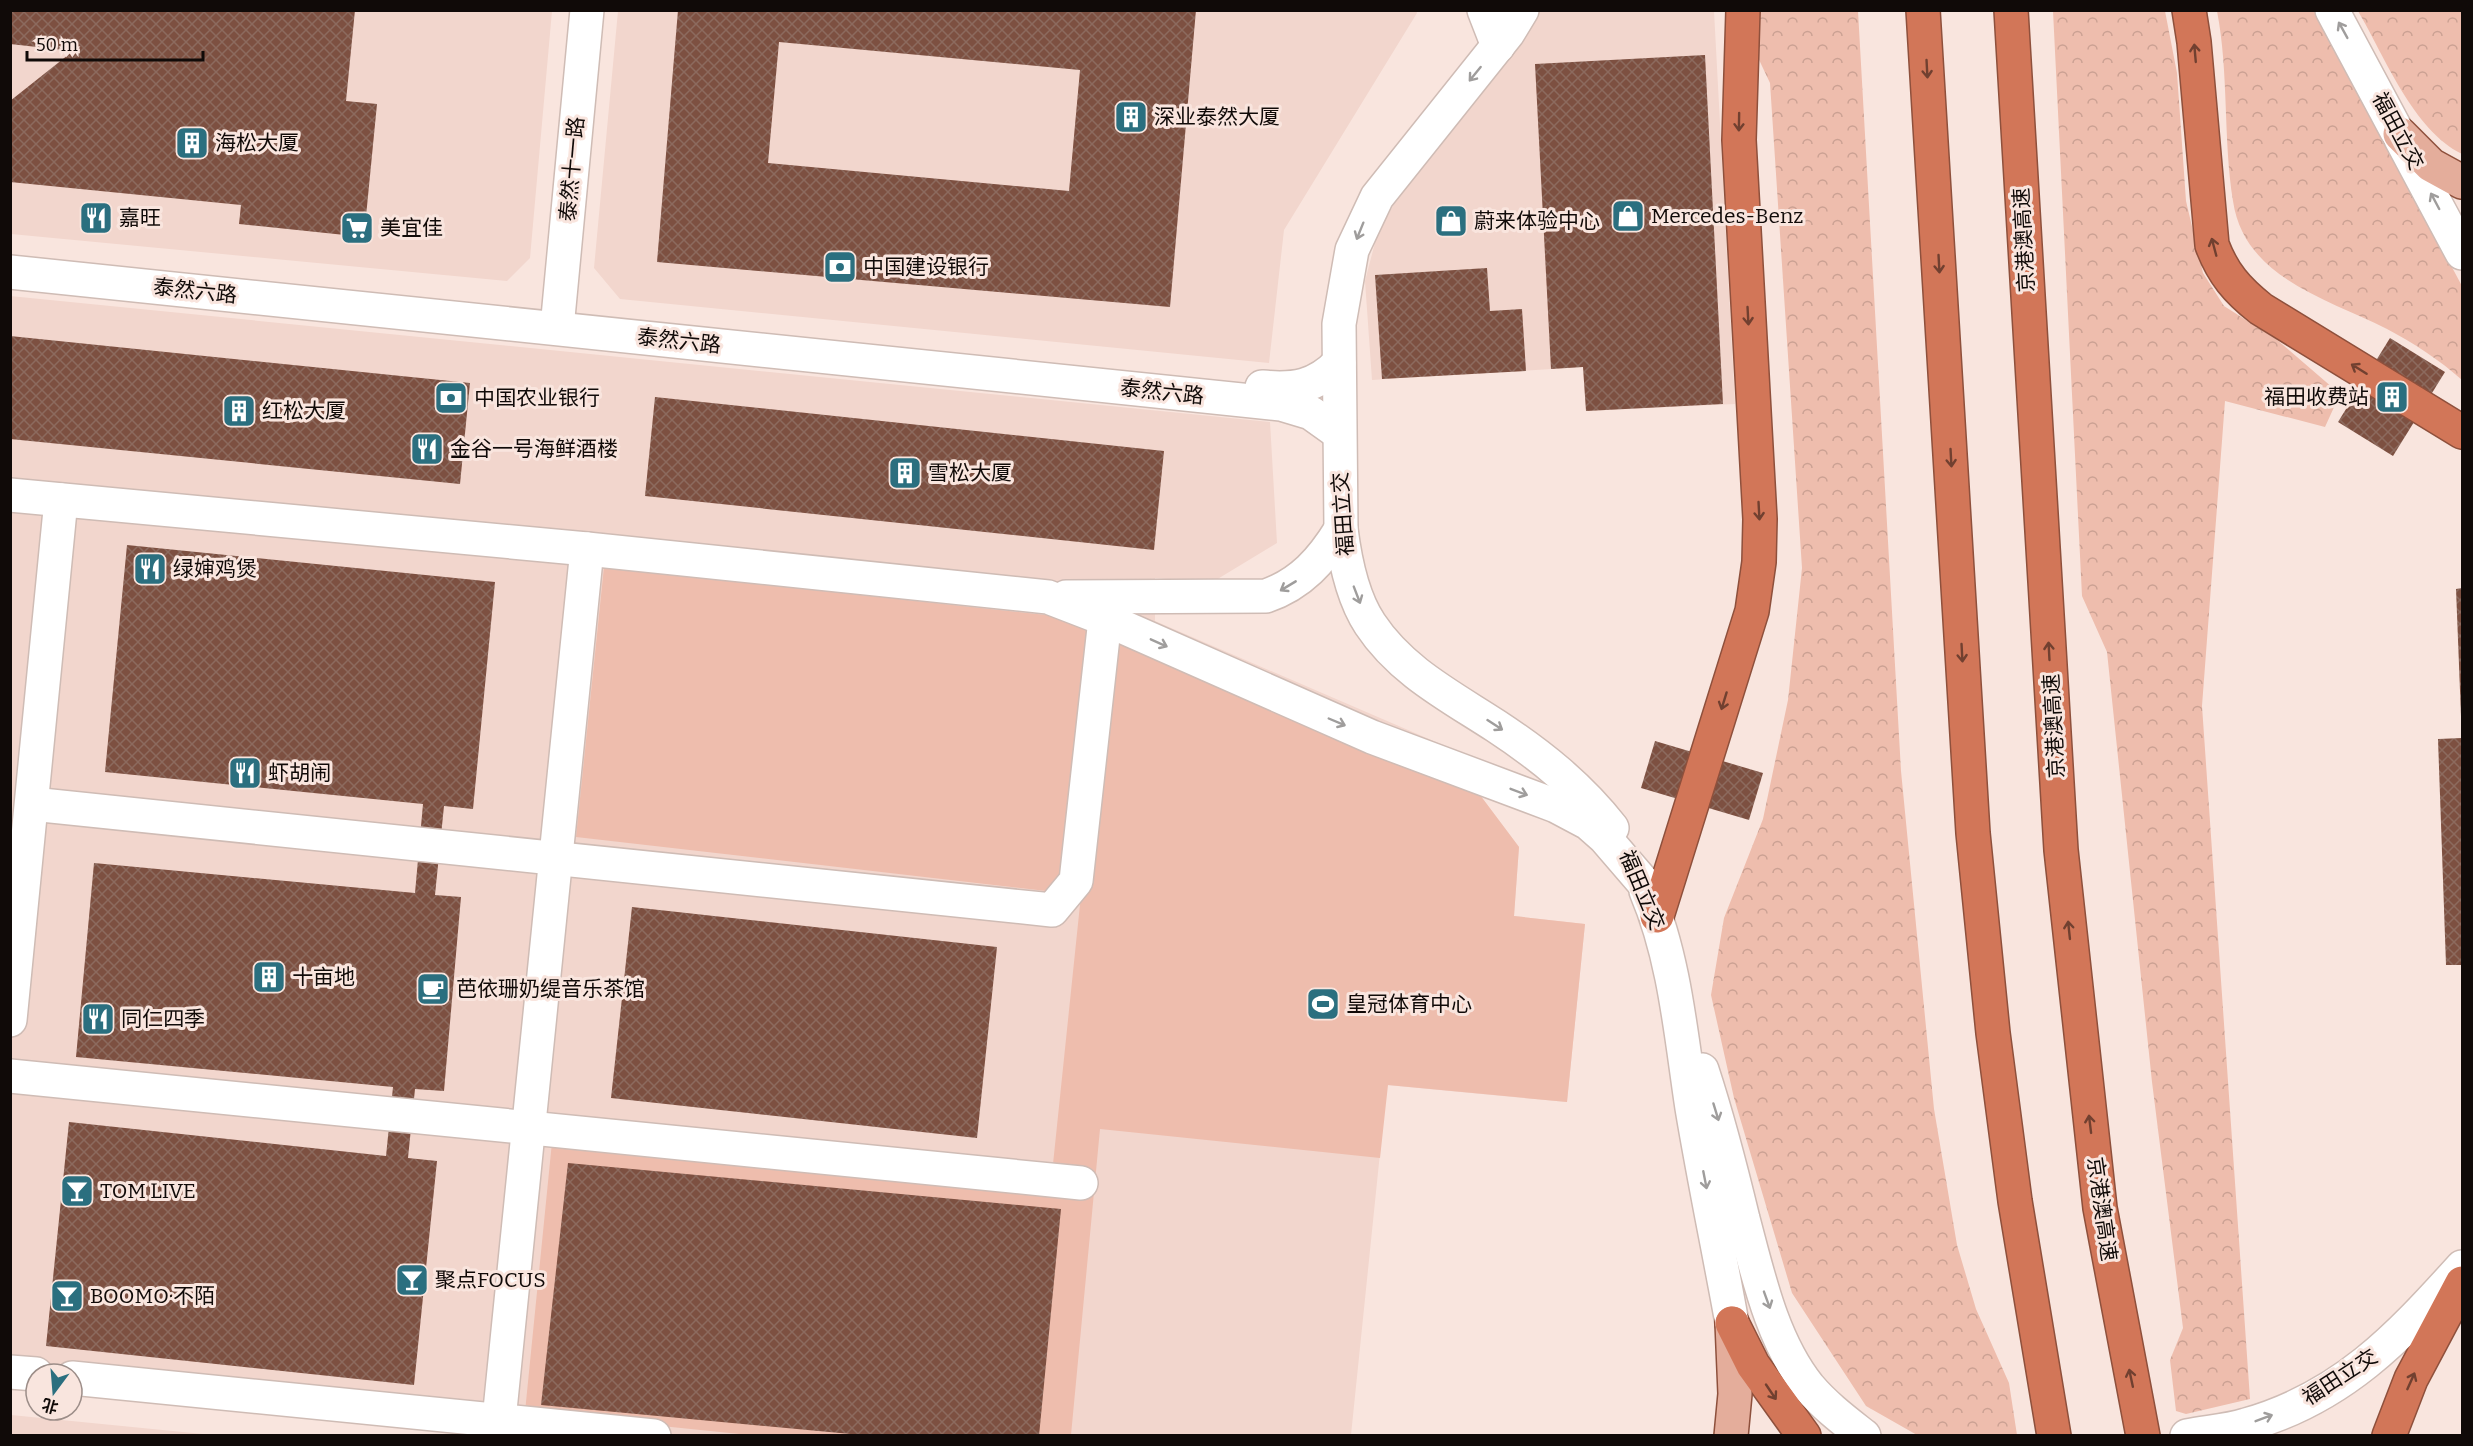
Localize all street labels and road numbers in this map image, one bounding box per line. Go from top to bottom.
street label: 福田立交 [2367,88,2429,174]
street label: 泰然十一路 [554,116,590,222]
street label: 京港澳高速 [2008,187,2040,293]
street label: 泰然六路 [152,274,238,308]
street label: 泰然六路 [636,324,722,358]
street label: 泰然六路 [1119,375,1205,409]
street label: 福田立交 [1327,471,1359,557]
street label: 京港澳高速 [2038,673,2070,779]
street label: 福田立交 [1614,846,1670,934]
street label: 京港澳高速 [2082,1155,2122,1263]
street label: 福田立交 [2298,1343,2382,1411]

